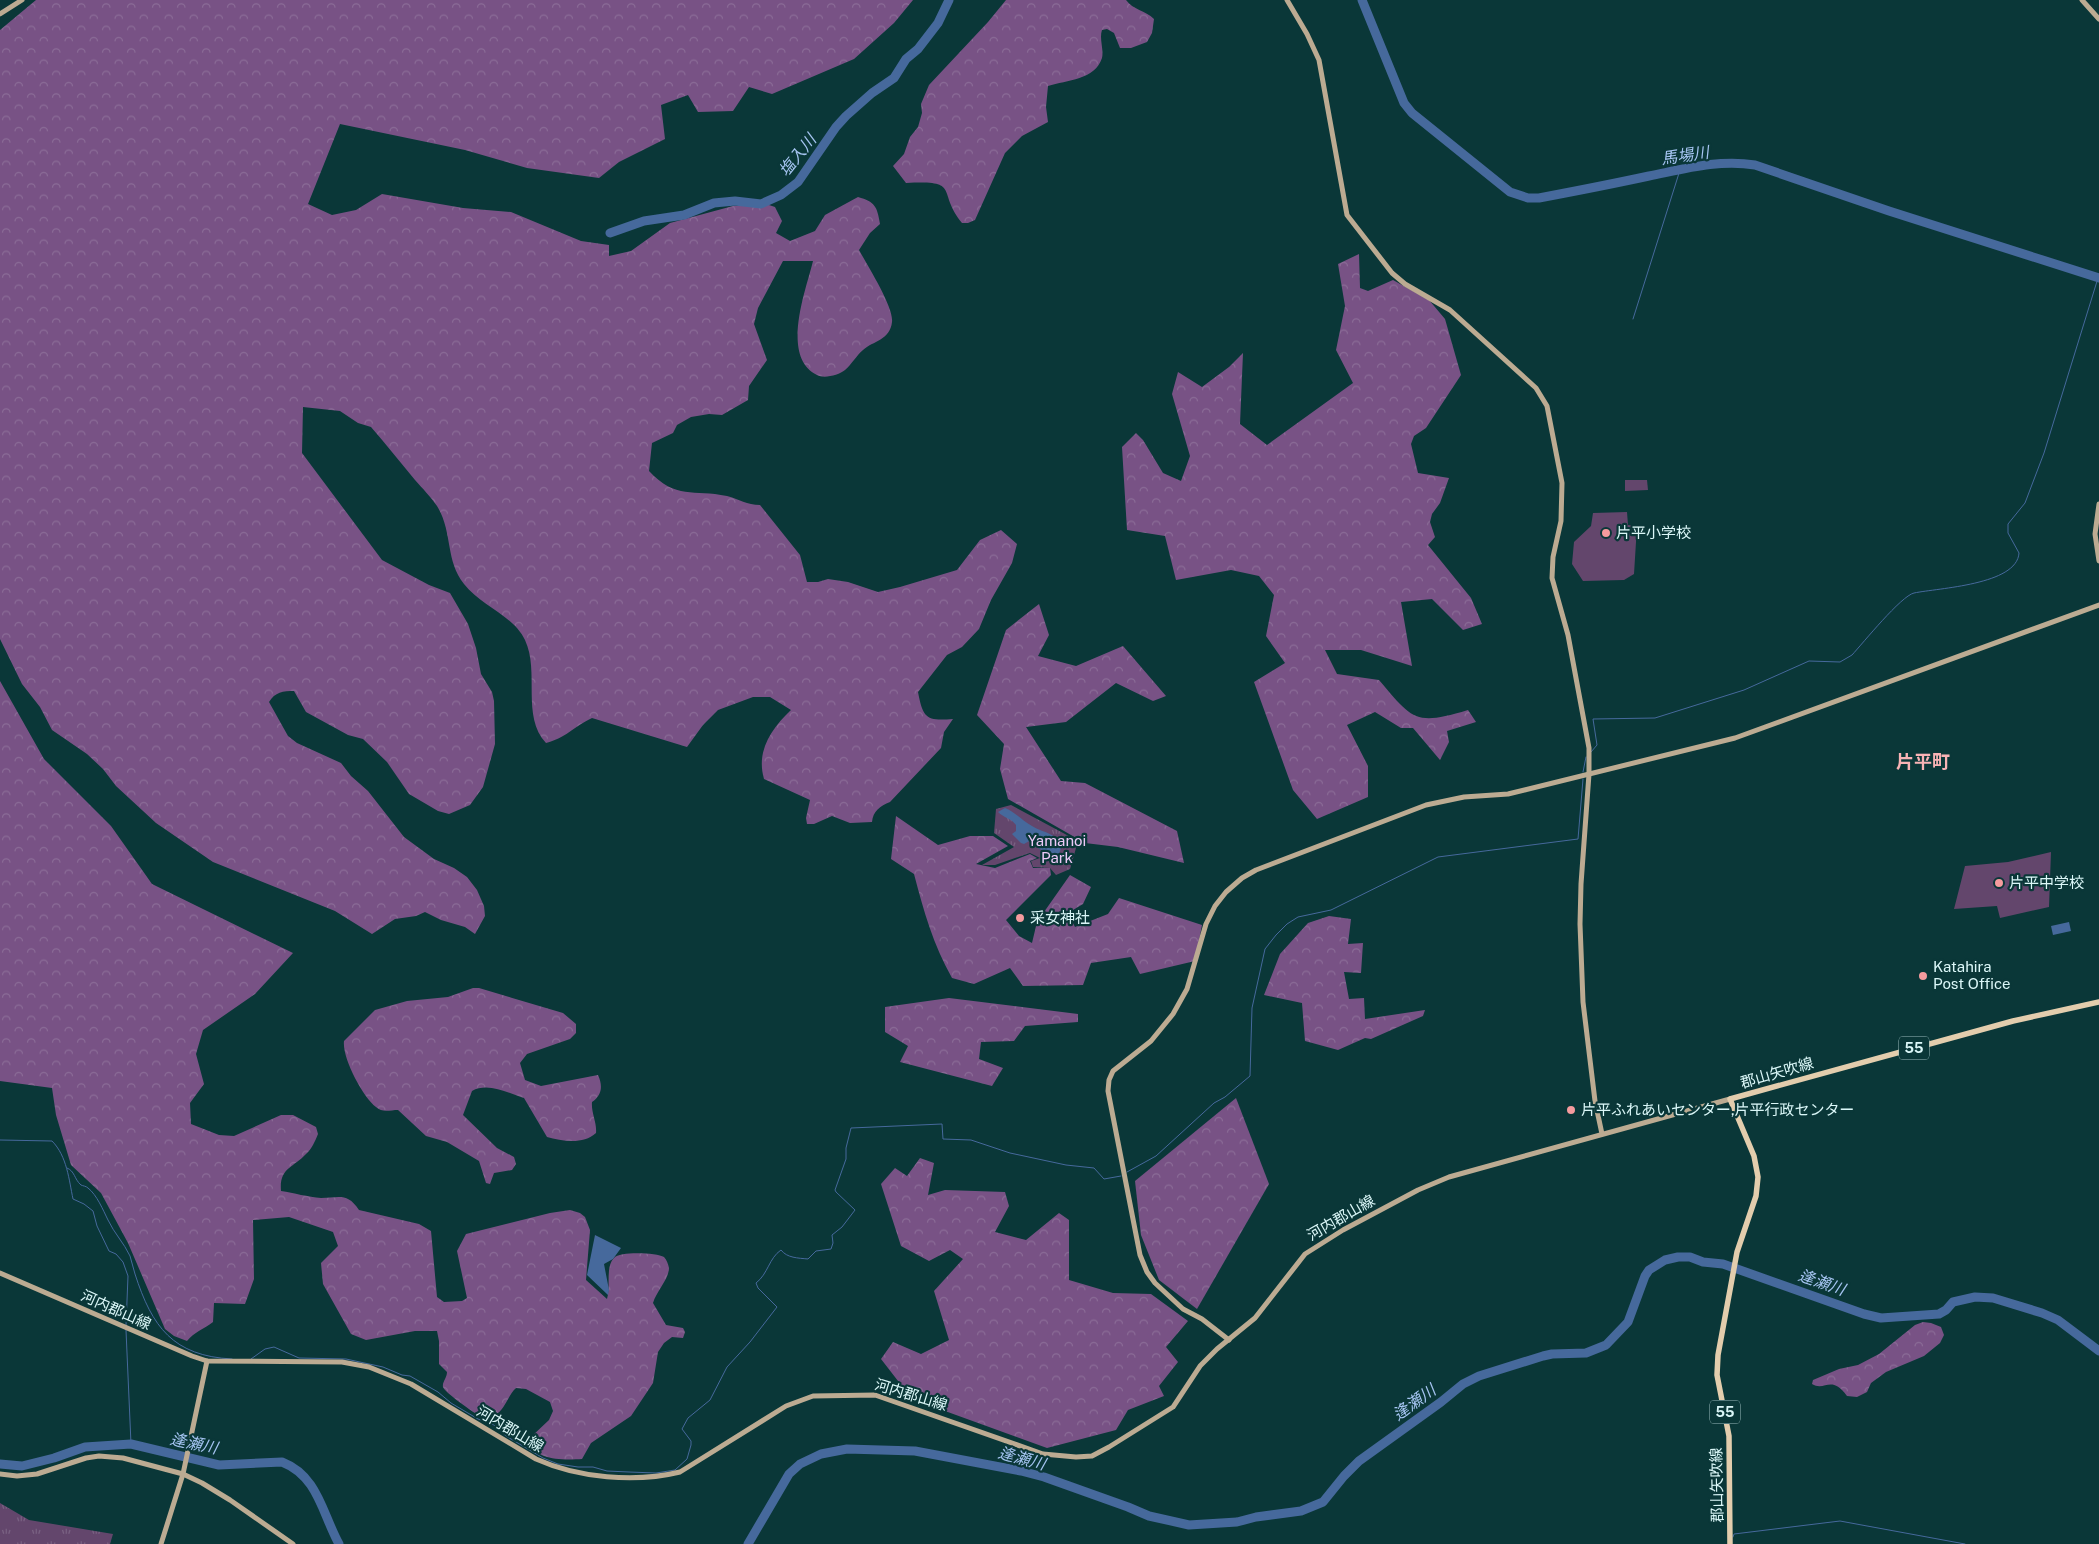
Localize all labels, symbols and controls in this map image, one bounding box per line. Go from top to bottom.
water label: 塩入川 [775,129,821,180]
water label: 馬場川 [1660,142,1712,168]
place label: 片平小学校 [1616,524,1691,541]
marker: 片平小学校 [1600,527,1612,539]
district label: 片平町 [1896,751,1950,772]
park label: Yamanoi Park [1028,832,1086,866]
place label: 片平中学校 [2009,874,2084,891]
marker: 片平中学校 [1993,877,2005,889]
place label: 采女神社 [1030,909,1090,926]
marker: 采女神社 [1014,912,1026,924]
place label: Katahira Post Office [1933,958,2011,992]
marker: Katahira Post Office [1917,970,1929,982]
road number: 55 [1899,1036,1929,1060]
street label: 郡山矢吹線 [1738,1054,1815,1091]
place label: 片平ふれあいセンター,片平行政センター [1581,1101,1855,1118]
marker: 片平ふれあいセンター,片平行政センター [1565,1104,1577,1116]
street label: 河内郡山線 [1304,1191,1377,1244]
water label: 逢瀬川 [1796,1266,1850,1300]
street label: 河内郡山線 [78,1287,154,1333]
street label: 河内郡山線 [873,1375,950,1414]
water label: 逢瀬川 [1389,1379,1441,1424]
road number: 55 [1710,1400,1740,1424]
street label: 河内郡山線 [474,1402,547,1455]
water label: 逢瀬川 [168,1429,221,1458]
water label: 逢瀬川 [996,1443,1049,1474]
street label: 郡山矢吹線 [1707,1447,1726,1523]

